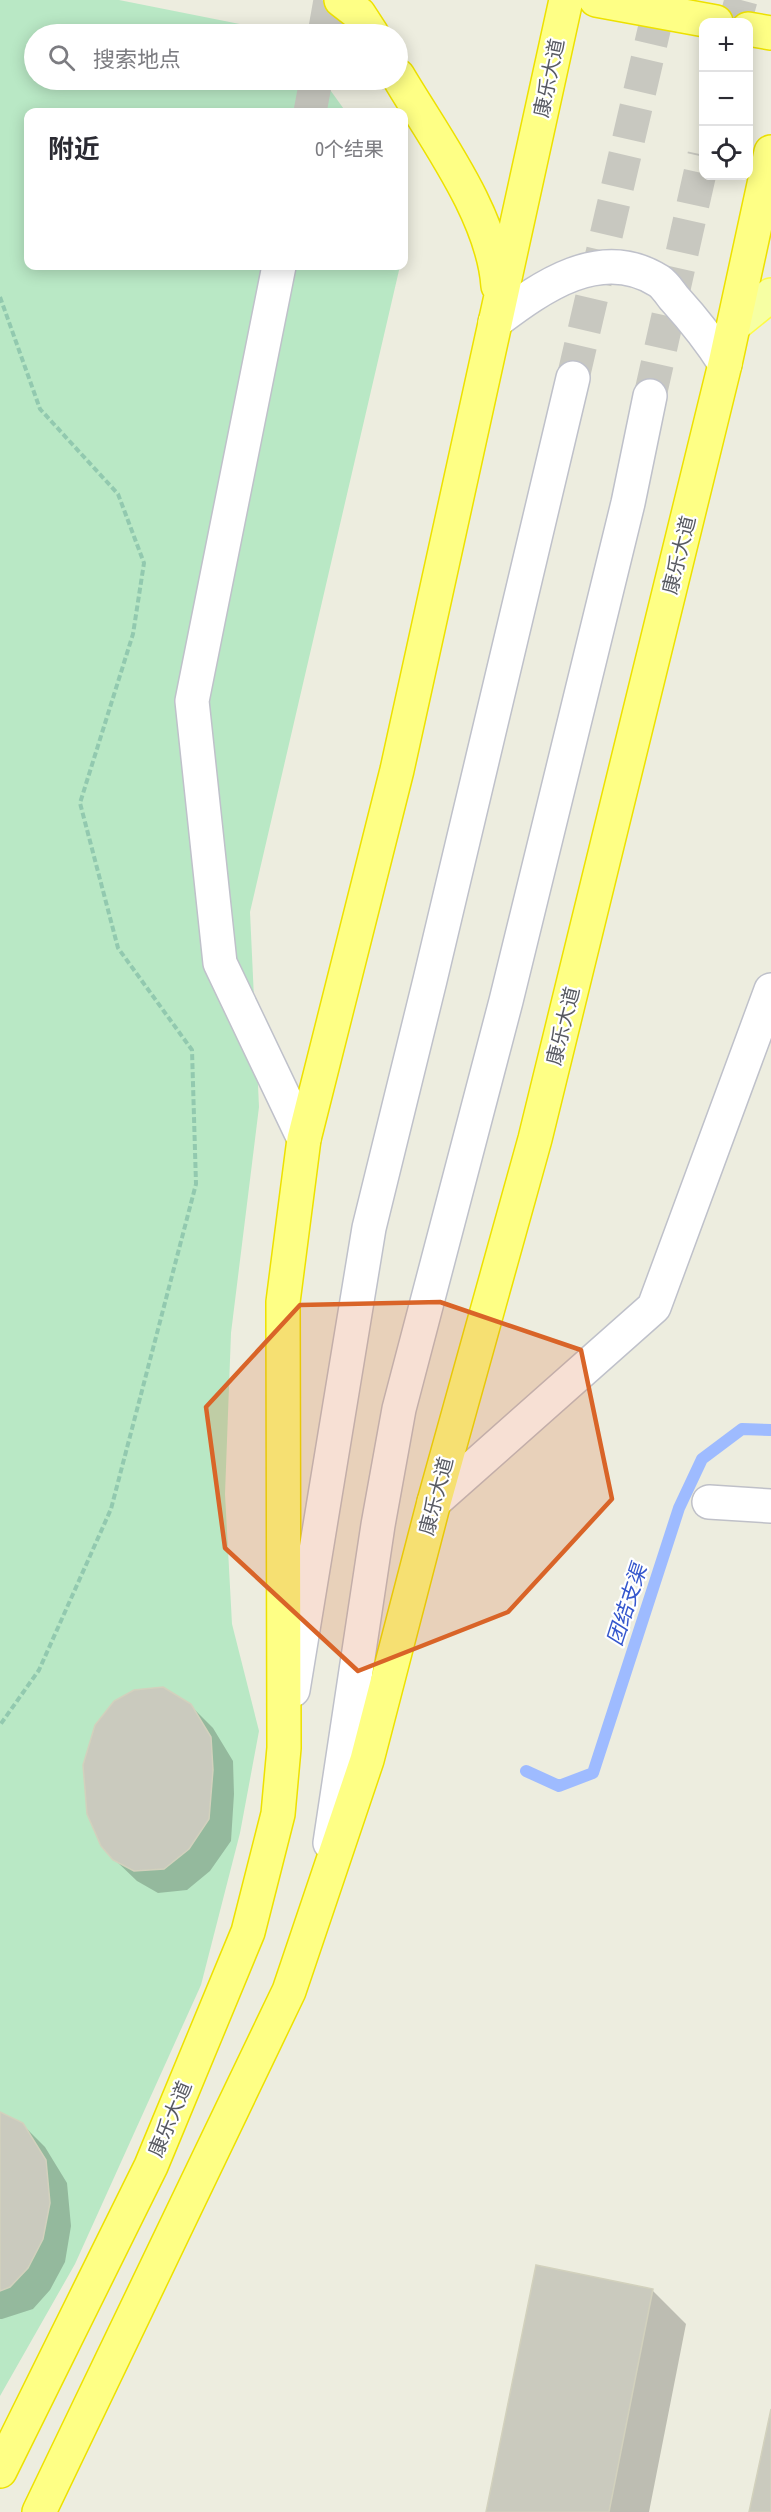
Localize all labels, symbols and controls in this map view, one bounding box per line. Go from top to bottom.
map controls [699,18,753,180]
button: + [699,18,753,72]
search box [24,24,408,90]
street label: 康乐大道 [527,36,570,120]
icon: search [45,41,78,74]
text: 搜索地点 [93,44,181,74]
button: − [699,72,753,126]
button: locate [699,126,753,180]
text: 附近 [48,131,100,166]
text: 0个结果 [315,135,384,162]
street label: 康乐大道 [656,513,701,597]
street label: 康乐大道 [540,984,585,1068]
street label: 康乐大道 [412,1454,459,1538]
water label: 团结支渠 [600,1558,654,1649]
street label: 康乐大道 [141,2077,198,2161]

